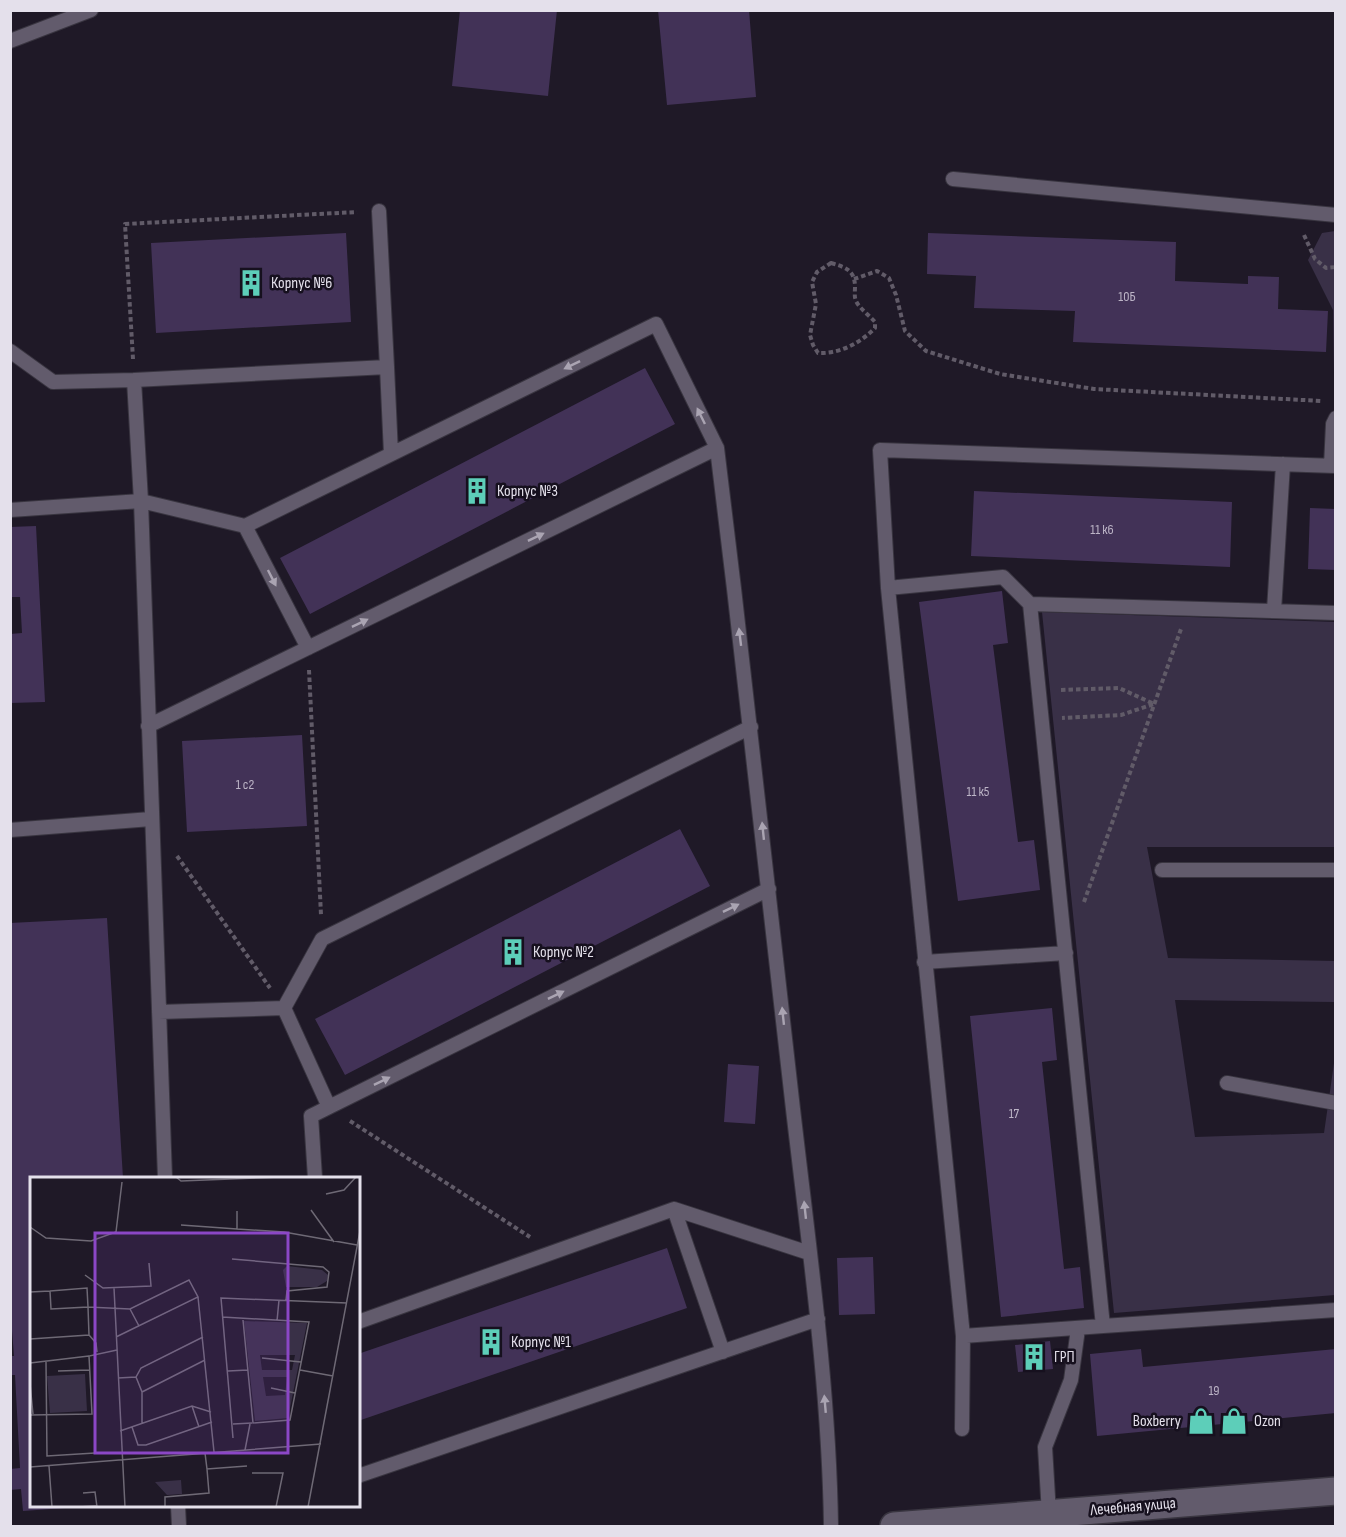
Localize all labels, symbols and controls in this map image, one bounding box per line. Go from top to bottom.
building icon: Корпус №6 [236,268,266,298]
place label: Корпус №6 [271,274,332,293]
house number: 10Б [1118,288,1136,305]
one-way arrow [564,361,581,370]
one-way arrow [696,408,705,425]
building icon: Корпус №3 [462,476,492,506]
place label: Корпус №3 [497,482,558,501]
house number: 11 к6 [1090,521,1114,538]
one-way arrow [527,532,544,541]
one-way arrow [266,569,276,587]
one-way arrow [352,618,369,627]
one-way arrow [735,628,745,647]
house number: 1 с2 [236,776,254,793]
house number: 11 к5 [967,783,990,800]
one-way arrow [758,821,767,840]
one-way arrow [723,903,740,913]
building icon: Корпус №2 [498,937,528,967]
place label: Корпус №2 [533,943,594,962]
one-way arrow [548,990,565,999]
one-way arrow [778,1007,788,1026]
one-way arrow [373,1077,390,1086]
house number: 17 [1009,1105,1020,1122]
inset map [30,1177,360,1507]
one-way arrow [800,1201,810,1220]
building icon: Корпус №1 [476,1327,506,1357]
place label: Корпус №1 [511,1333,571,1352]
building icon: ГРП [1019,1342,1049,1372]
place label: ГРП [1054,1348,1075,1367]
house number: 19 [1208,1382,1220,1399]
one-way arrow [820,1395,830,1414]
shop icon: Boxberry [1186,1406,1216,1436]
shop icon: Ozon [1219,1406,1249,1436]
place label: Boxberry [1133,1412,1181,1431]
place label: Ozon [1254,1412,1281,1431]
street label: Лечебная улица [1088,1494,1177,1520]

